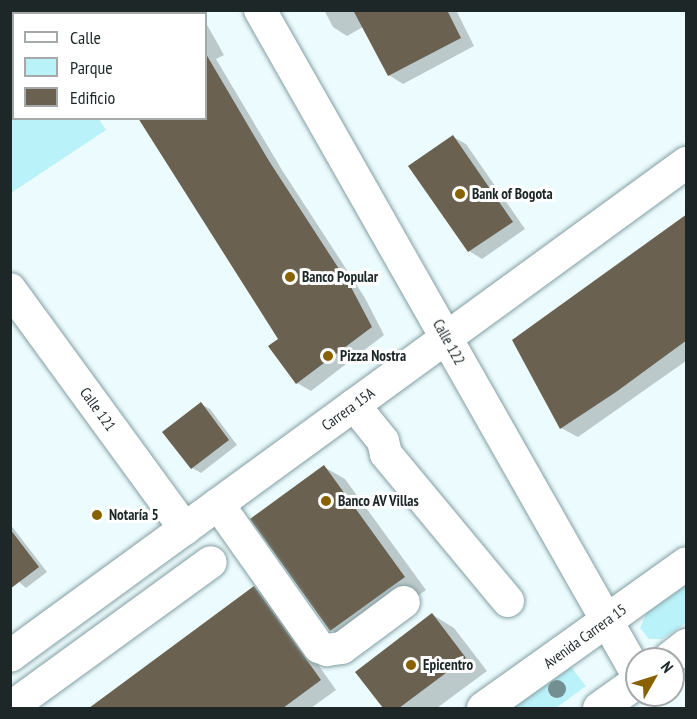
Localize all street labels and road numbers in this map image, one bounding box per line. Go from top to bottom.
street label: Calle 122 [429,316,469,368]
street label: Calle 121 [76,384,120,434]
street label: Carrera 15A [318,384,378,434]
street label: Avenida Carrera 15 [540,600,630,672]

